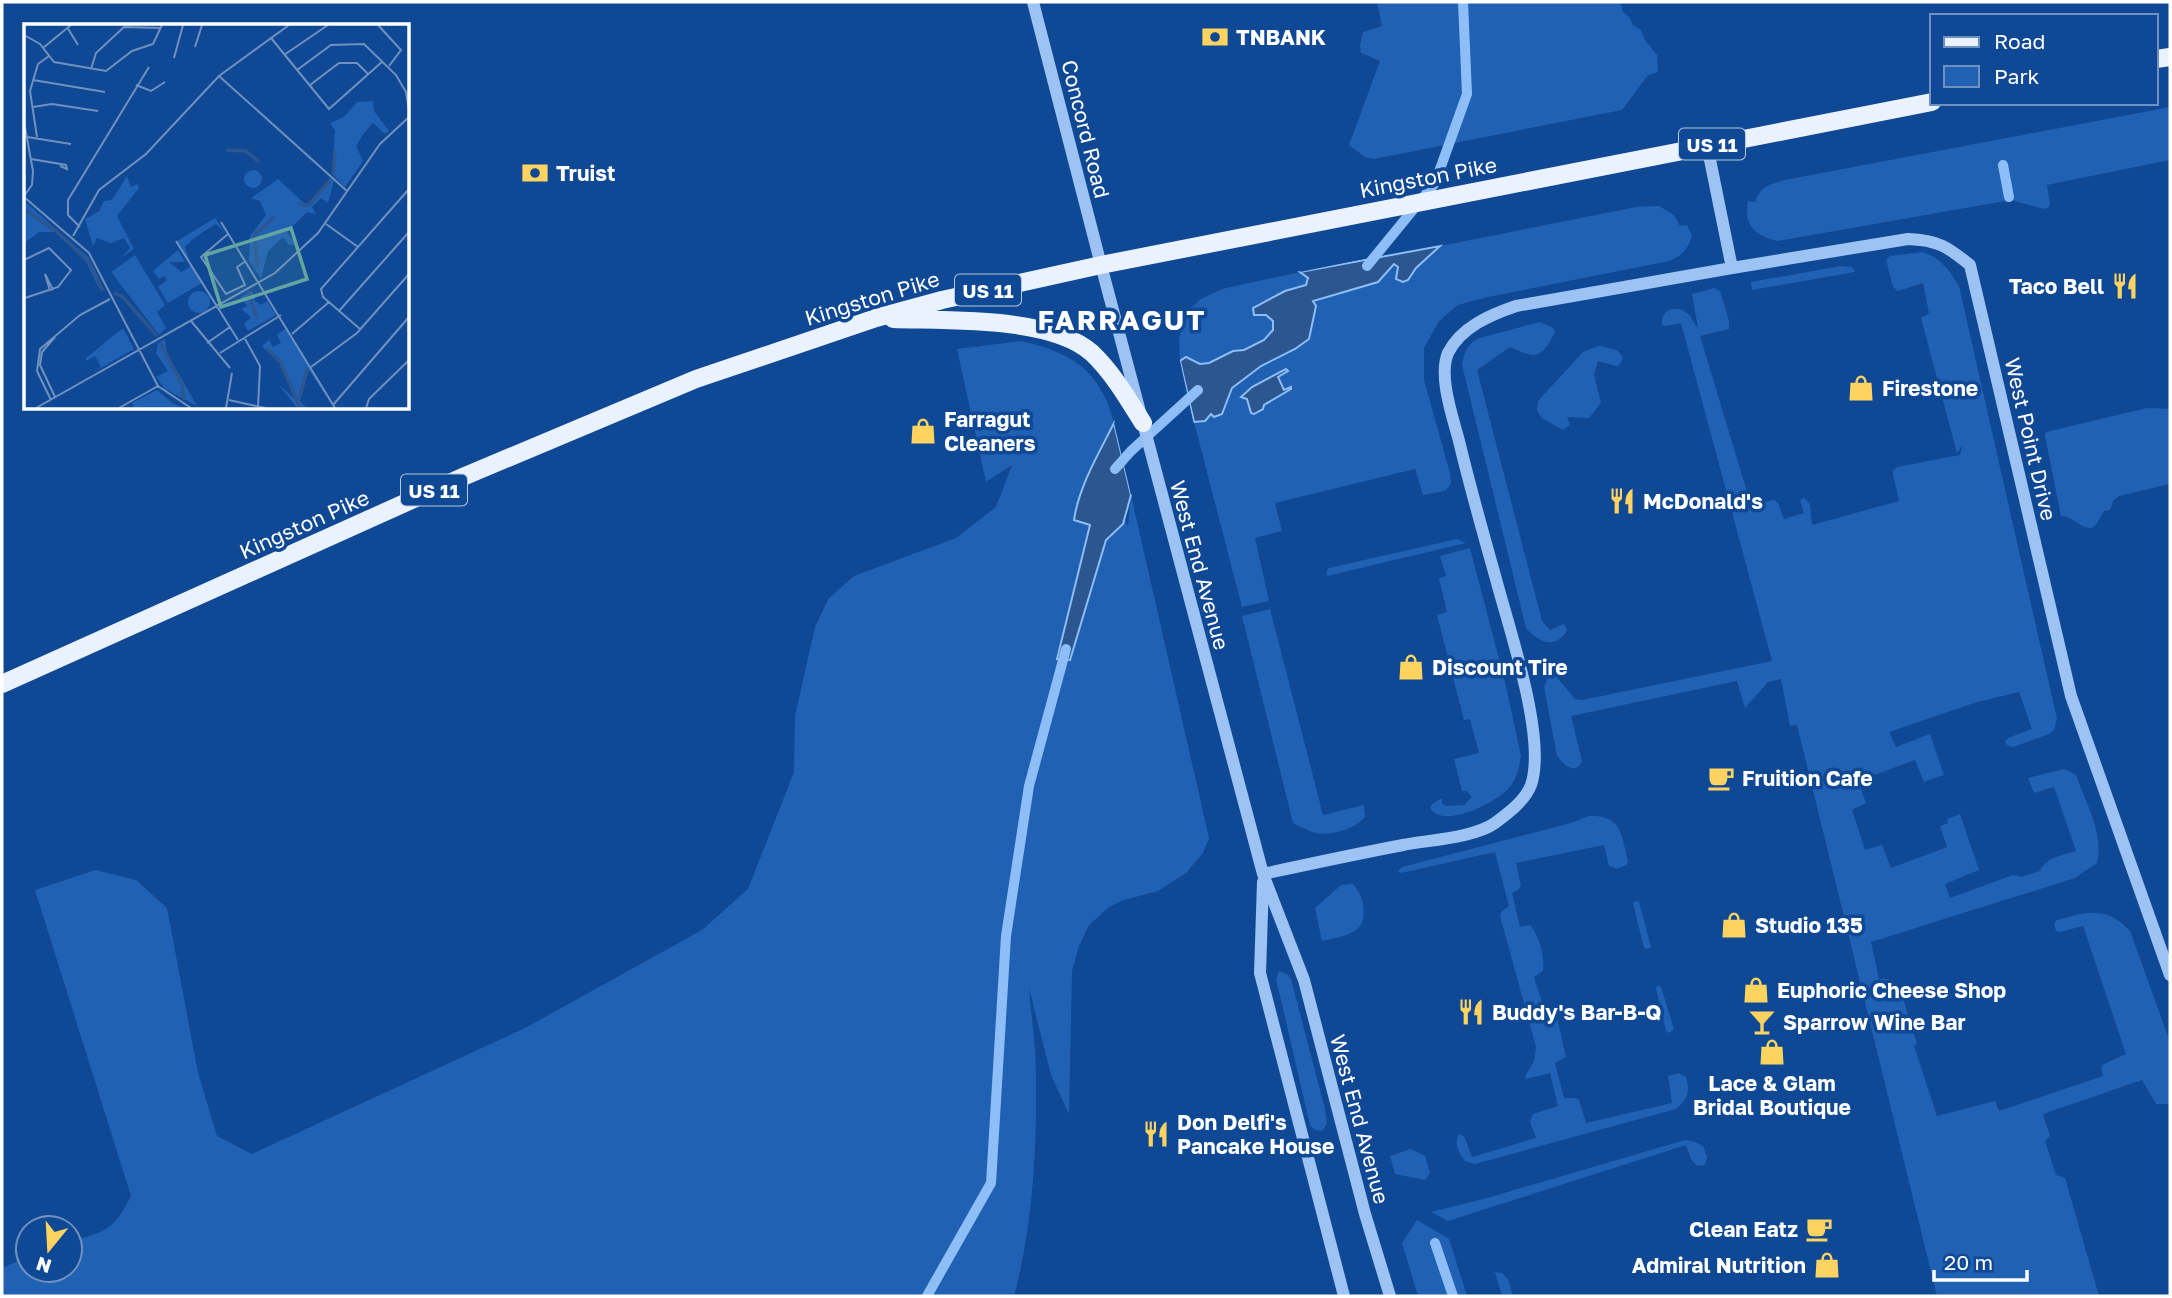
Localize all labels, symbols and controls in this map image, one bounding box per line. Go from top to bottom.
legend [1930,14,2158,105]
bank icon: TNBANK [1200,22,1230,52]
inset map [24,24,410,410]
place label: TNBANK [1236,24,1326,50]
text: Road [1994,28,2045,54]
street label: Concord Road [1056,57,1116,201]
text: Park [1994,63,2040,89]
road number: US 11 [1679,128,1745,160]
street label: Kingston Pike [1357,151,1499,203]
bank icon: Truist [520,158,550,188]
place label: Truist [556,160,615,186]
street label: Kingston Pike [802,265,942,331]
restaurant icon: Taco Bell [2110,271,2140,301]
place label: Taco Bell [2009,273,2104,299]
road number: US 11 [955,274,1021,306]
district label: FARRAGUT [1038,303,1206,336]
street label: West Point Drive [2000,355,2062,523]
shop icon: Firestone [1846,373,1876,403]
place label: Firestone [1882,375,1978,401]
place label: Farragut Cleaners [944,406,1036,456]
shop icon: Farragut Cleaners [908,416,938,446]
road number: US 11 [401,475,467,505]
street label: West End Avenue [1165,477,1235,653]
street label: Kingston Pike [235,484,373,564]
restaurant icon: McDonald's [1607,486,1637,516]
place label: McDonald's [1643,488,1763,514]
shop icon: Discount Tire [1396,652,1426,682]
place label: Discount Tire [1432,654,1568,680]
cafe icon: Fruition Cafe [1706,763,1736,793]
place label: Fruition Cafe [1742,765,1873,791]
shop icon: Studio 135 [1719,910,1749,940]
place label: Studio 135 [1755,912,1863,938]
shop icon: Euphoric Cheese Shop [1741,975,1771,1005]
place label: Euphoric Cheese Shop [1777,977,2006,1003]
restaurant icon: Buddy's Bar-B-Q [1456,997,1486,1027]
place label: Buddy's Bar-B-Q [1492,999,1662,1025]
bar icon: Sparrow Wine Bar [1747,1007,1777,1037]
place label: Sparrow Wine Bar [1783,1009,1966,1035]
street label: West End Avenue [1325,1031,1395,1207]
shop icon: Lace & Glam Bridal Boutique [1757,1037,1787,1067]
place label: Lace & Glam Bridal Boutique [1693,1070,1851,1120]
place label: Don Delfi's Pancake House [1177,1109,1335,1159]
restaurant icon: Don Delfi's Pancake House [1141,1119,1171,1149]
north arrow [14,1214,84,1284]
cafe icon: Clean Eatz [1804,1214,1834,1244]
place label: Clean Eatz [1689,1216,1798,1242]
scale bar [1934,1238,2027,1282]
text: 20 m [1944,1249,1993,1275]
shop icon: Admiral Nutrition [1812,1250,1842,1280]
text: N [33,1252,54,1279]
place label: Admiral Nutrition [1632,1252,1806,1278]

